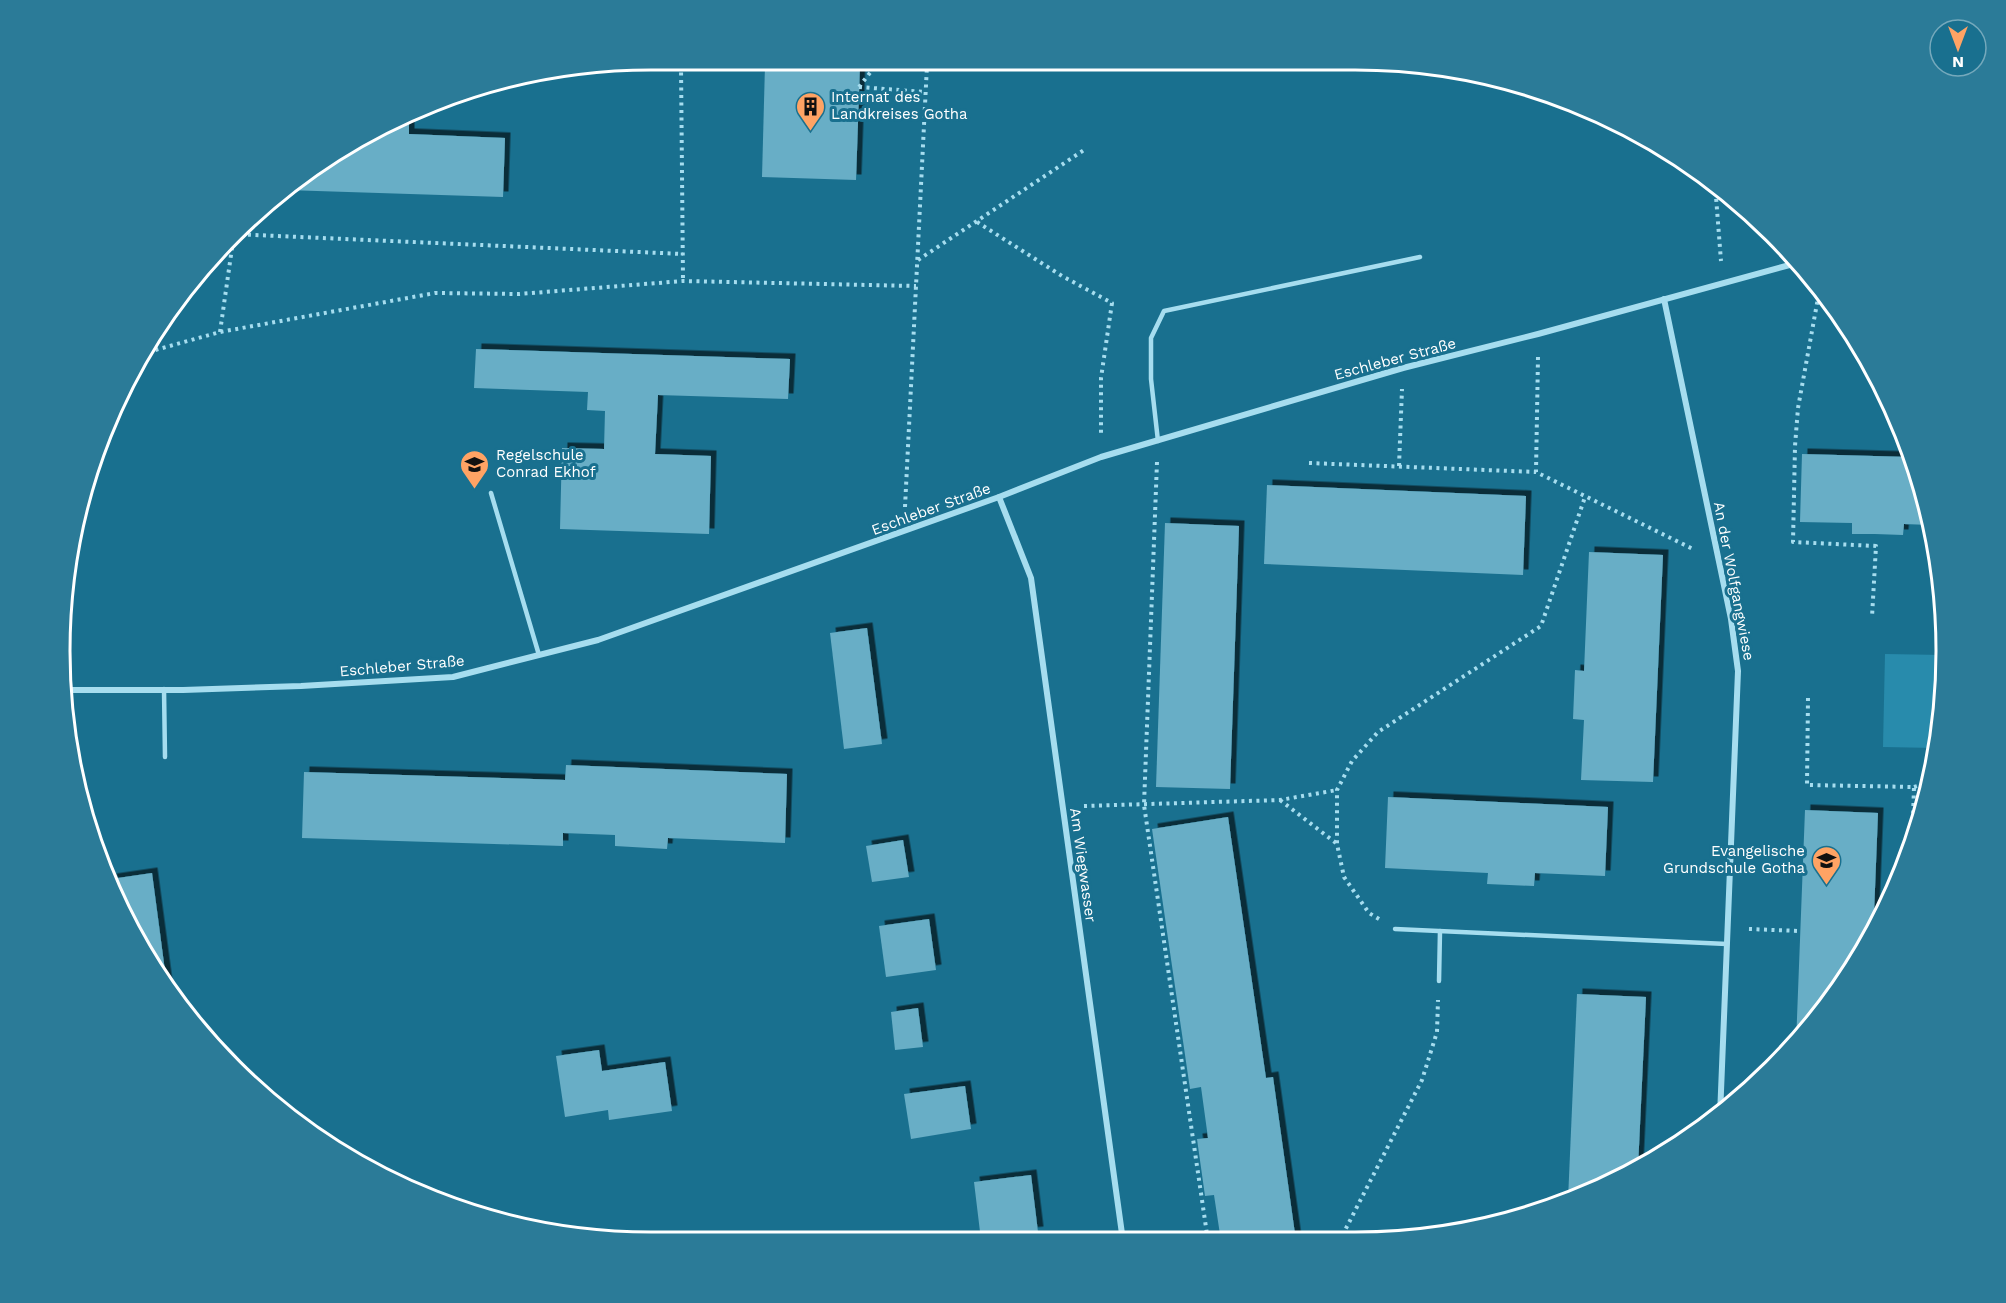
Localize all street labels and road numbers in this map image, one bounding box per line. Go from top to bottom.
street label: Eschleber Straße [1332,334,1458,384]
street label: Eschleber Straße [869,479,993,539]
street label: An der Wolfgangwiese [1710,500,1758,662]
street label: Eschleber Straße [339,652,465,680]
street label: Am Wiegwasser [1066,807,1100,923]

